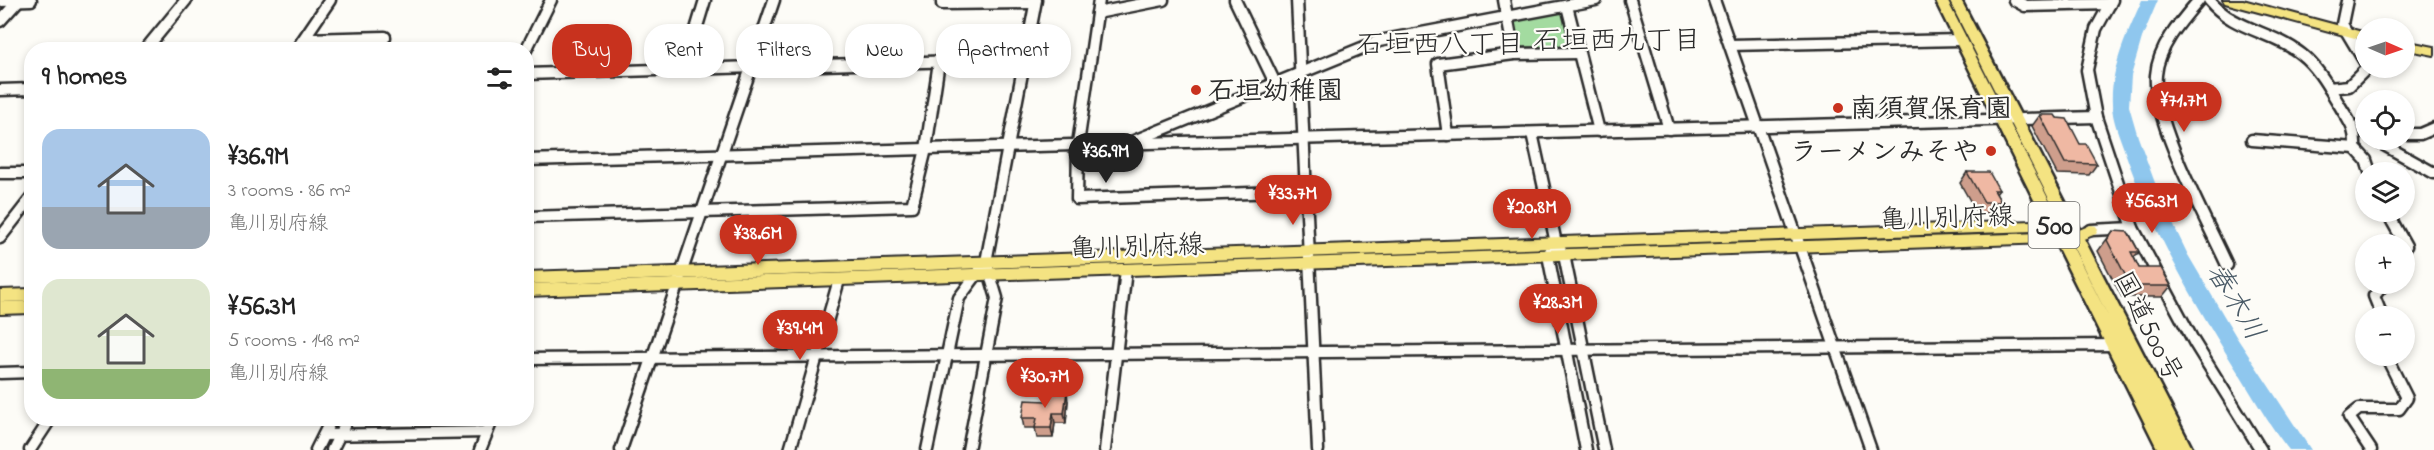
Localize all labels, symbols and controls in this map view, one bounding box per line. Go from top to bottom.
north arrow [2355,18,2415,78]
map controls [2355,18,2415,366]
district label: 石垣西九丁目 [1533,22,1701,63]
chip: Buy [552,24,632,78]
chip: Rent [644,24,724,78]
chip: Filters [736,24,833,78]
chip: New [845,24,924,78]
chip: Apartment [936,24,1071,78]
district label: 石垣西八丁目 [1356,26,1524,67]
text: 9 homes [42,59,127,97]
icon: filters [483,62,516,95]
place label: 石垣幼稚園 [1208,73,1343,112]
pin: ¥71.7M [2135,82,2233,133]
marker: 石垣幼稚園 [1189,83,1203,97]
text: ¥71.7M [2161,87,2207,116]
button: locate [2355,90,2415,150]
place label: 南須賀保育園 [1850,91,2012,130]
marker: 南須賀保育園 [1831,101,1845,115]
pin: ¥36.9M [1057,133,1155,184]
place label: ラーメンみそや [1790,134,1979,173]
text: ¥36.9M [1082,138,1130,167]
text: ¥36.9M [228,139,289,177]
marker: ラーメンみそや [1984,144,1998,158]
icon: home [90,153,162,225]
button: layers [2355,162,2415,222]
pin: ¥33.7M [1244,175,1342,226]
text: 3 rooms · 86 m² [228,177,351,206]
text: ¥33.7M [1269,180,1317,209]
pin: ¥56.3M [2103,183,2201,234]
text: ¥56.3M [2126,188,2178,217]
pin: ¥20.8M [1483,189,1581,240]
text: ¥20.8M [1507,194,1557,223]
street label: 亀川別府線 [1879,198,2015,241]
road number: 500 [2028,202,2080,248]
text: 亀川別府線 [228,210,328,239]
pin: ¥38.6M [709,215,807,266]
text: ¥38.6M [734,220,782,249]
street label: 亀川別府線 [1069,227,1205,270]
button: + [2355,234,2415,294]
water label: 春木川 [2195,256,2273,349]
street label: 国道500号 [2102,265,2191,389]
pin: ¥28.3M [1509,284,1607,335]
text: ¥56.3M [228,289,296,327]
text: ¥28.3M [1533,289,1583,318]
icon: home [90,303,162,375]
button: − [2355,306,2415,366]
pin: ¥39.4M [751,310,849,361]
text: ¥39.4M [777,315,823,344]
text: 5 rooms · 148 m² [228,327,360,356]
pin: ¥30.7M [996,358,1094,409]
text: 亀川別府線 [228,360,328,389]
text: ¥30.7M [1020,363,1070,392]

